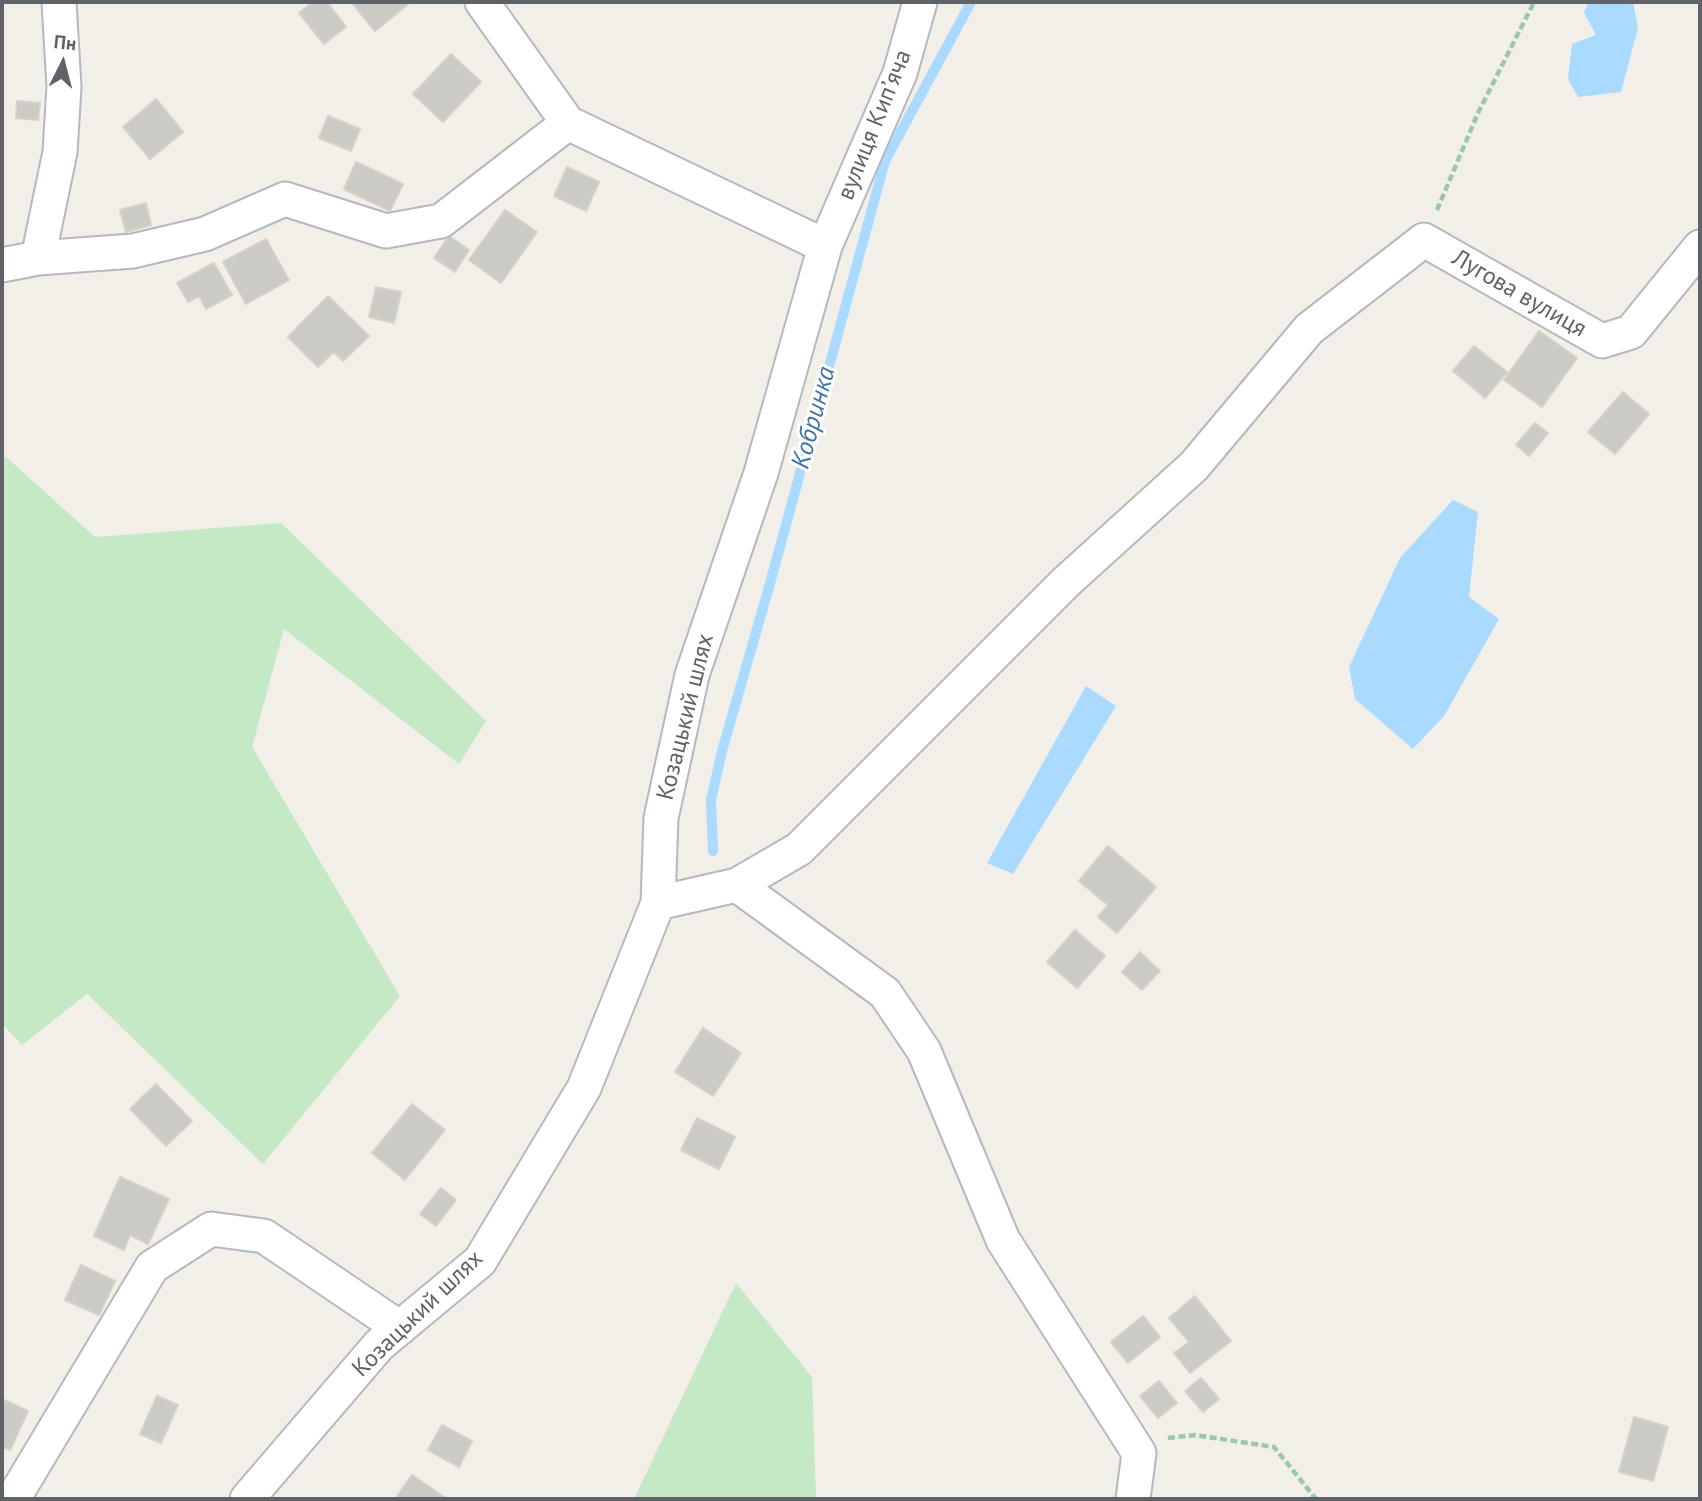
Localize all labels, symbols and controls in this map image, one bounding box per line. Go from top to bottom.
north arrow [28,28,98,98]
text: Пн [53,29,78,55]
street label: вулиця Кипʼяча [832,46,918,204]
street label: Лугова вулиця [1447,244,1591,344]
water label: Кобринка [785,364,843,472]
street label: Козацький шлях [651,631,721,803]
street label: Козацький шлях [347,1244,489,1384]

